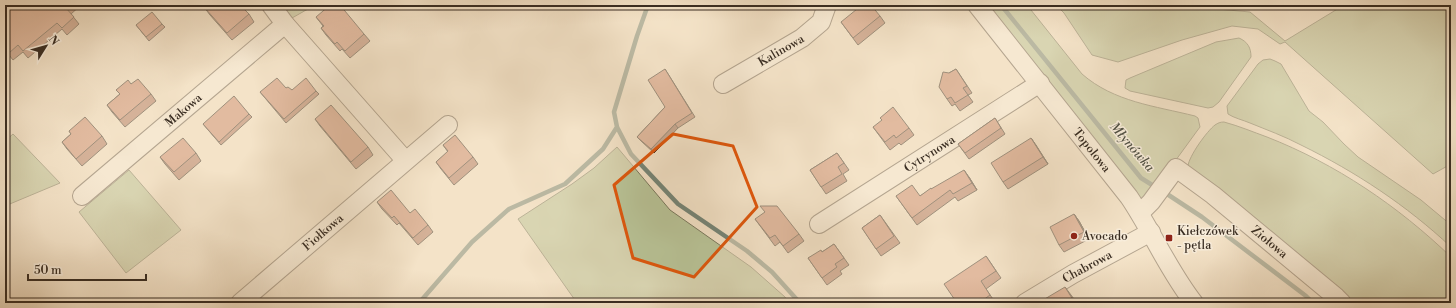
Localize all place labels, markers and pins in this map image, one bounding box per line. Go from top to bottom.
place label: Kiełczówek - pętla [1177,224,1239,253]
place label: Avocado [1081,229,1128,244]
marker: Avocado [1069,231,1079,241]
marker: Kiełczówek - pętla [1164,233,1174,243]

